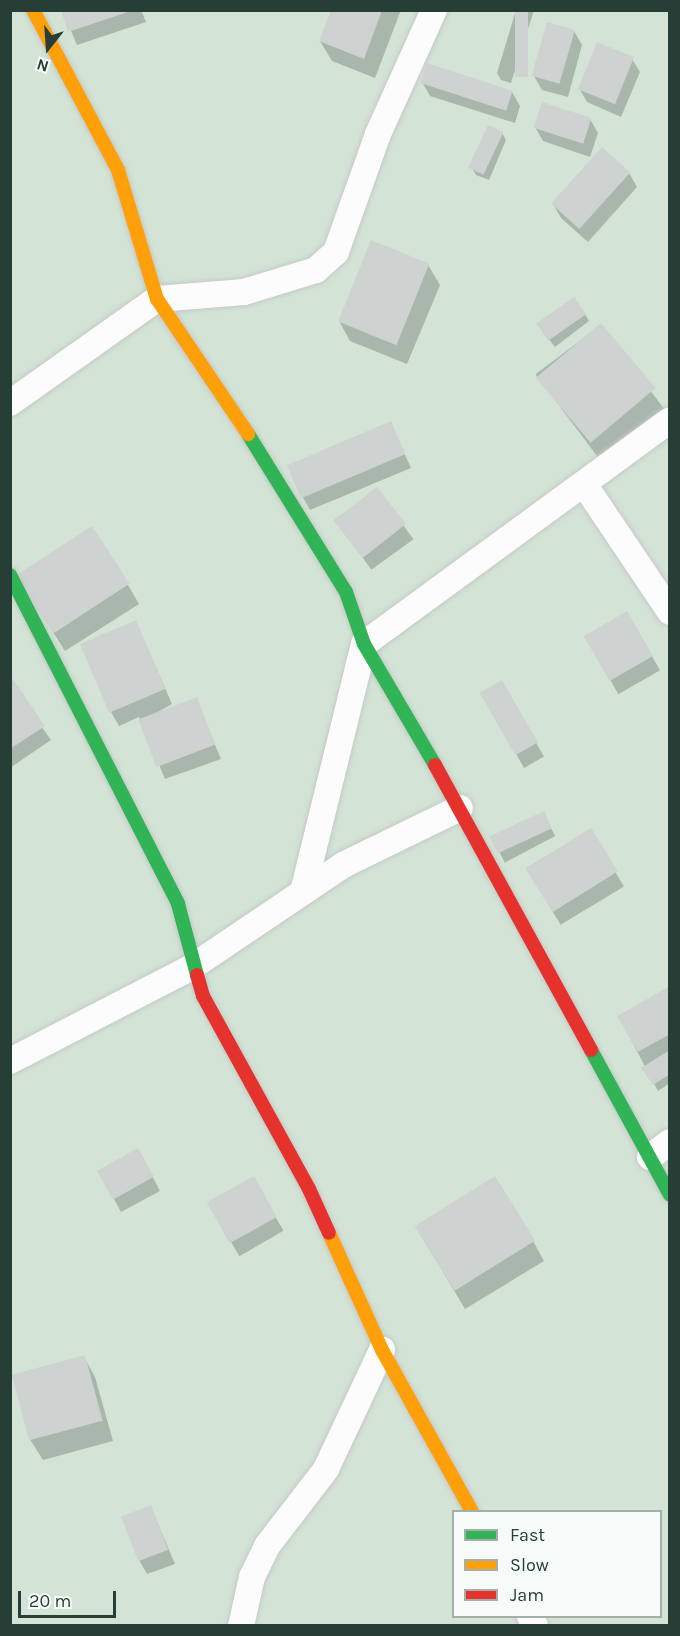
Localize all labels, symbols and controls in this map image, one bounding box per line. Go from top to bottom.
north arrow [18,18,78,78]
text: N [34,55,51,76]
legend [452,1510,662,1618]
text: Fast [510,1524,545,1546]
text: Slow [510,1554,549,1576]
scale bar [21,1579,118,1617]
text: Jam [510,1584,544,1606]
text: 20 m [29,1590,71,1612]

